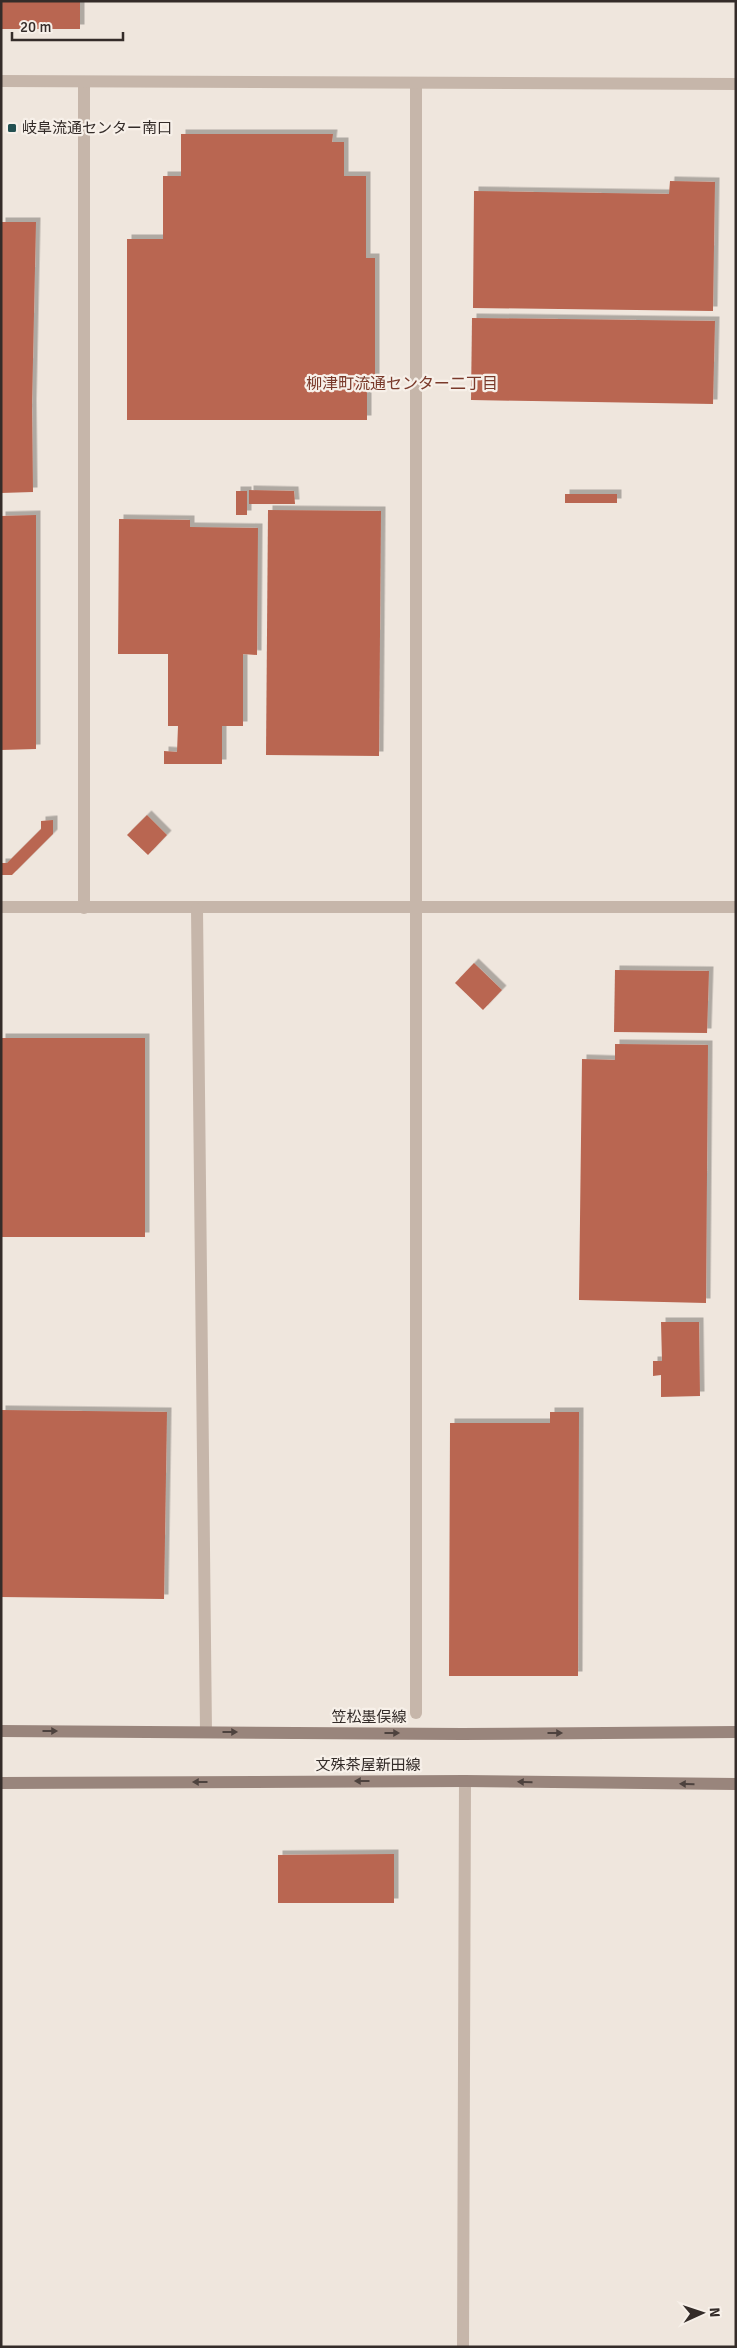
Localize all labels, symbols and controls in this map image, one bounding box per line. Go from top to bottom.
scale bar [12,10,124,42]
text: 20 m [20,18,51,36]
place label: 岐阜流通センター南口 [22,119,172,137]
marker: 岐阜流通センター南口 [6,122,18,134]
district label: 柳津町流通センター二丁目 [306,374,498,394]
street label: 笠松墨俣線 [331,1708,407,1726]
one-way arrow [42,1727,58,1735]
one-way arrow [222,1728,238,1736]
one-way arrow [385,1729,401,1737]
one-way arrow [547,1729,563,1737]
street label: 文殊茶屋新田線 [315,1756,421,1774]
one-way arrow [354,1777,370,1785]
one-way arrow [191,1778,207,1786]
one-way arrow [516,1778,532,1786]
one-way arrow [679,1779,695,1787]
north arrow [677,2288,727,2338]
text: N [706,2307,723,2318]

